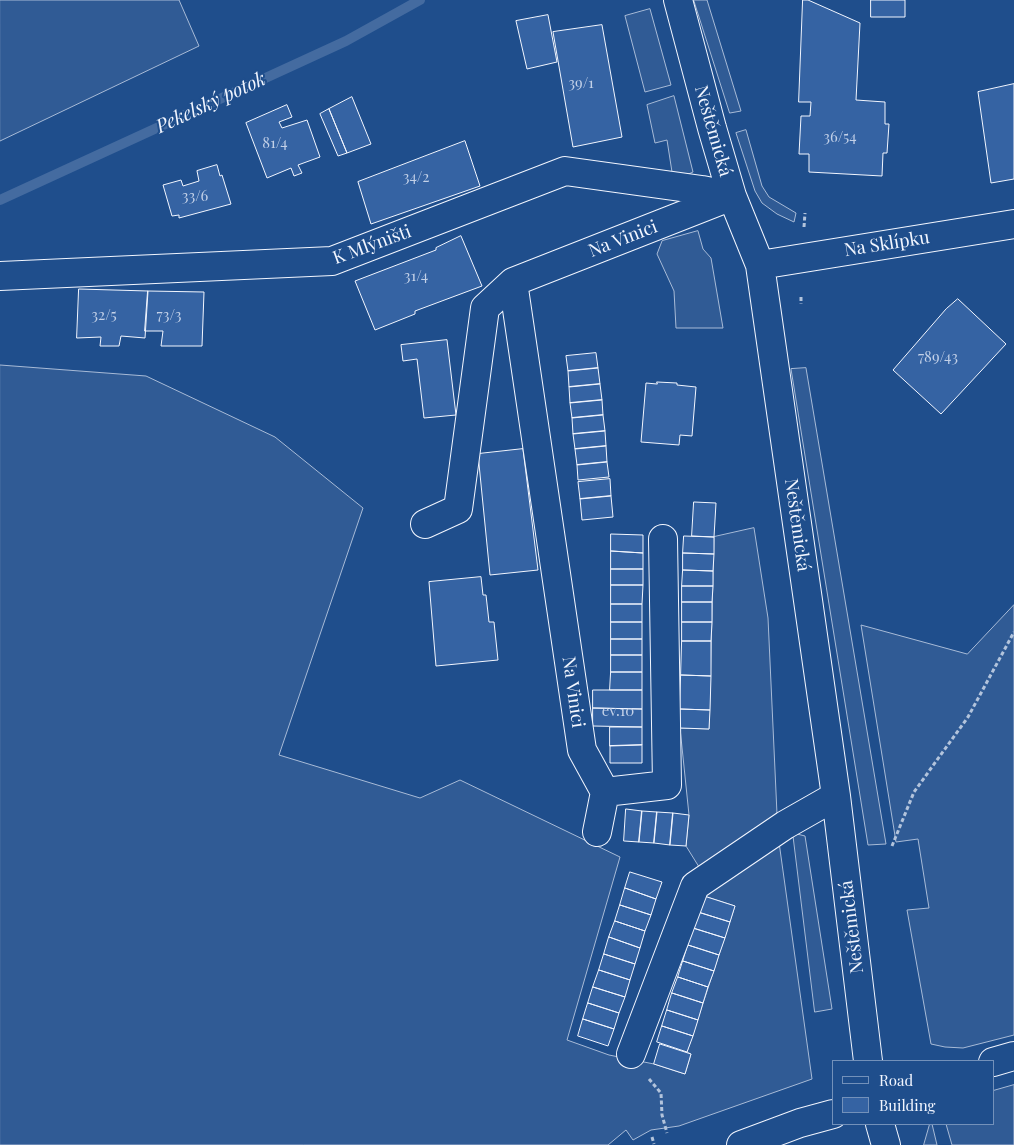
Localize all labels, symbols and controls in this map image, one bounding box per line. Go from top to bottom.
water label: Pekelský potok [152,68,270,138]
house number: 39/1 [568,74,594,92]
street label: Neštěmická [690,83,736,179]
house number: 36/54 [823,128,857,146]
house number: 81/4 [262,134,288,152]
house number: 34/2 [403,168,429,186]
house number: 33/6 [182,187,208,205]
street label: Na Vinici [586,216,660,262]
street label: K Mlýništi [330,221,414,269]
street label: Na Sklípku [843,227,931,261]
house number: 31/4 [404,267,428,285]
house number: 32/5 [91,306,117,324]
house number: 73/3 [157,306,181,324]
house number: 789/43 [918,348,958,366]
street label: Neštěmická [780,477,814,573]
street label: Na Vinici [557,655,589,729]
house number: ev.10 [602,702,634,720]
street label: Neštěmická [836,879,868,975]
legend [832,1060,994,1125]
text: Road [879,1070,913,1090]
text: Building [879,1095,935,1115]

